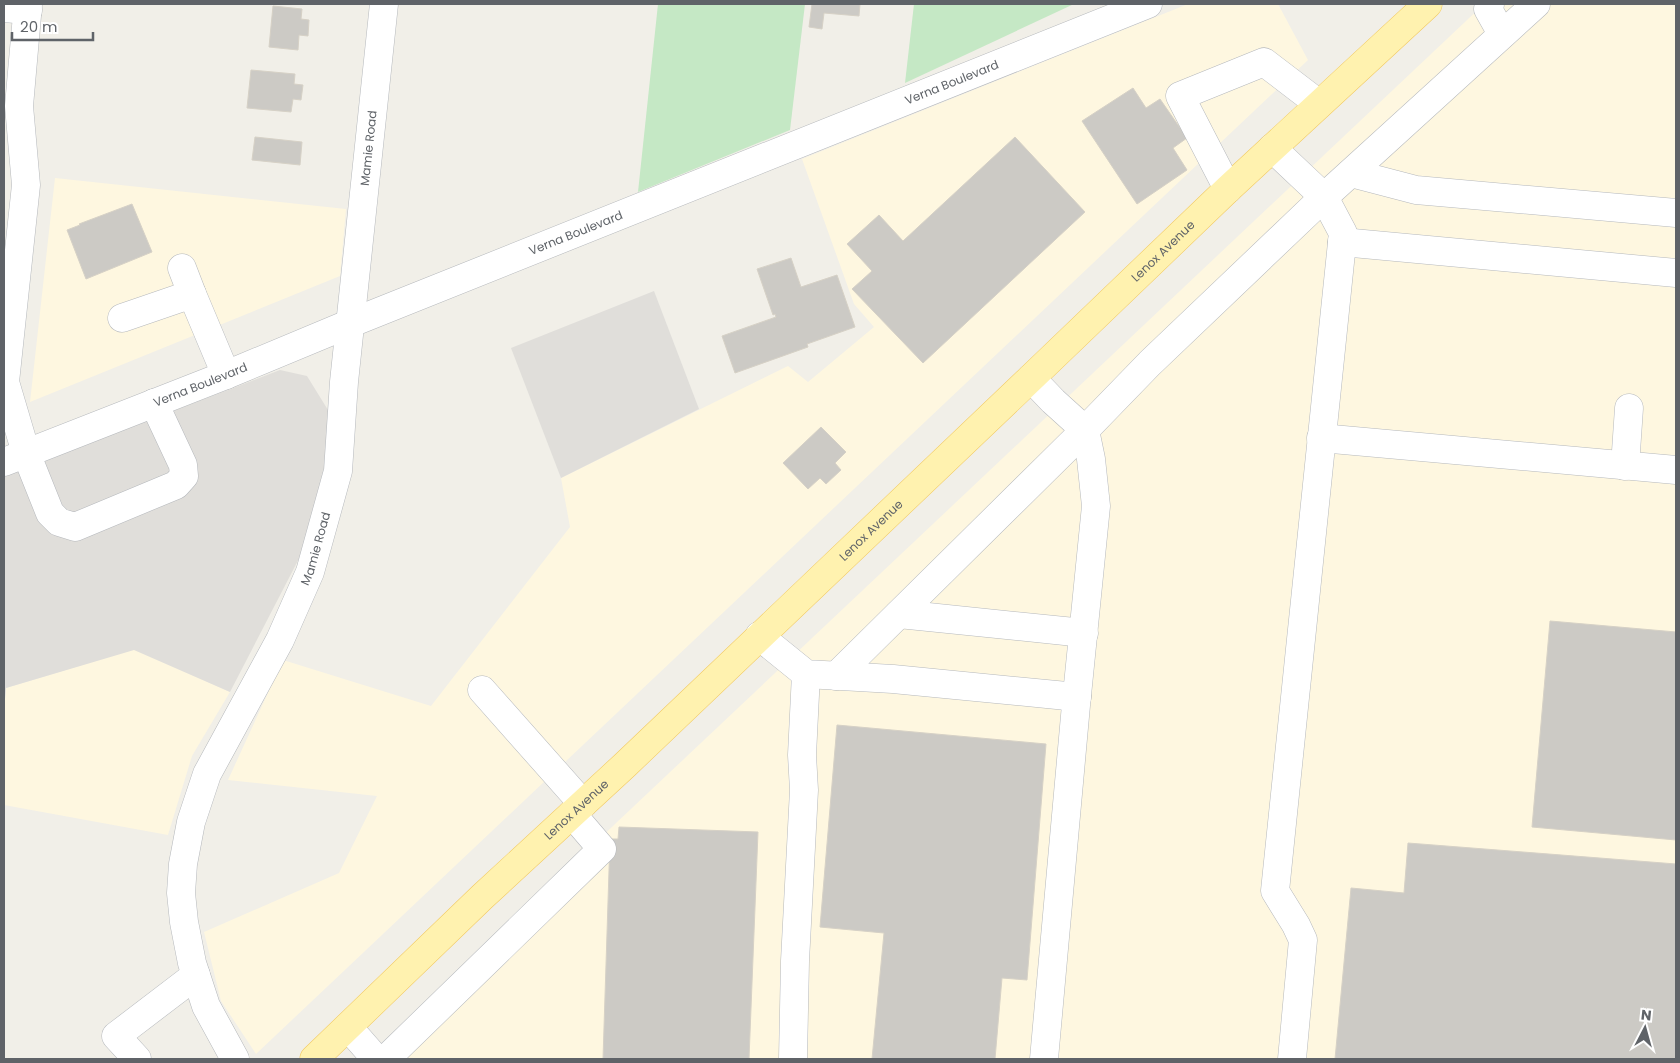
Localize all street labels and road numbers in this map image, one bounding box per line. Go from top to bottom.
street label: Verna Boulevard [902,56,1001,108]
street label: Mamie Road [356,110,381,187]
street label: Verna Boulevard [526,206,625,259]
street label: Lenox Avenue [1127,216,1198,285]
street label: Verna Boulevard [151,358,250,411]
street label: Lenox Avenue [835,496,906,565]
street label: Mamie Road [296,510,334,588]
street label: Lenox Avenue [540,775,612,843]

